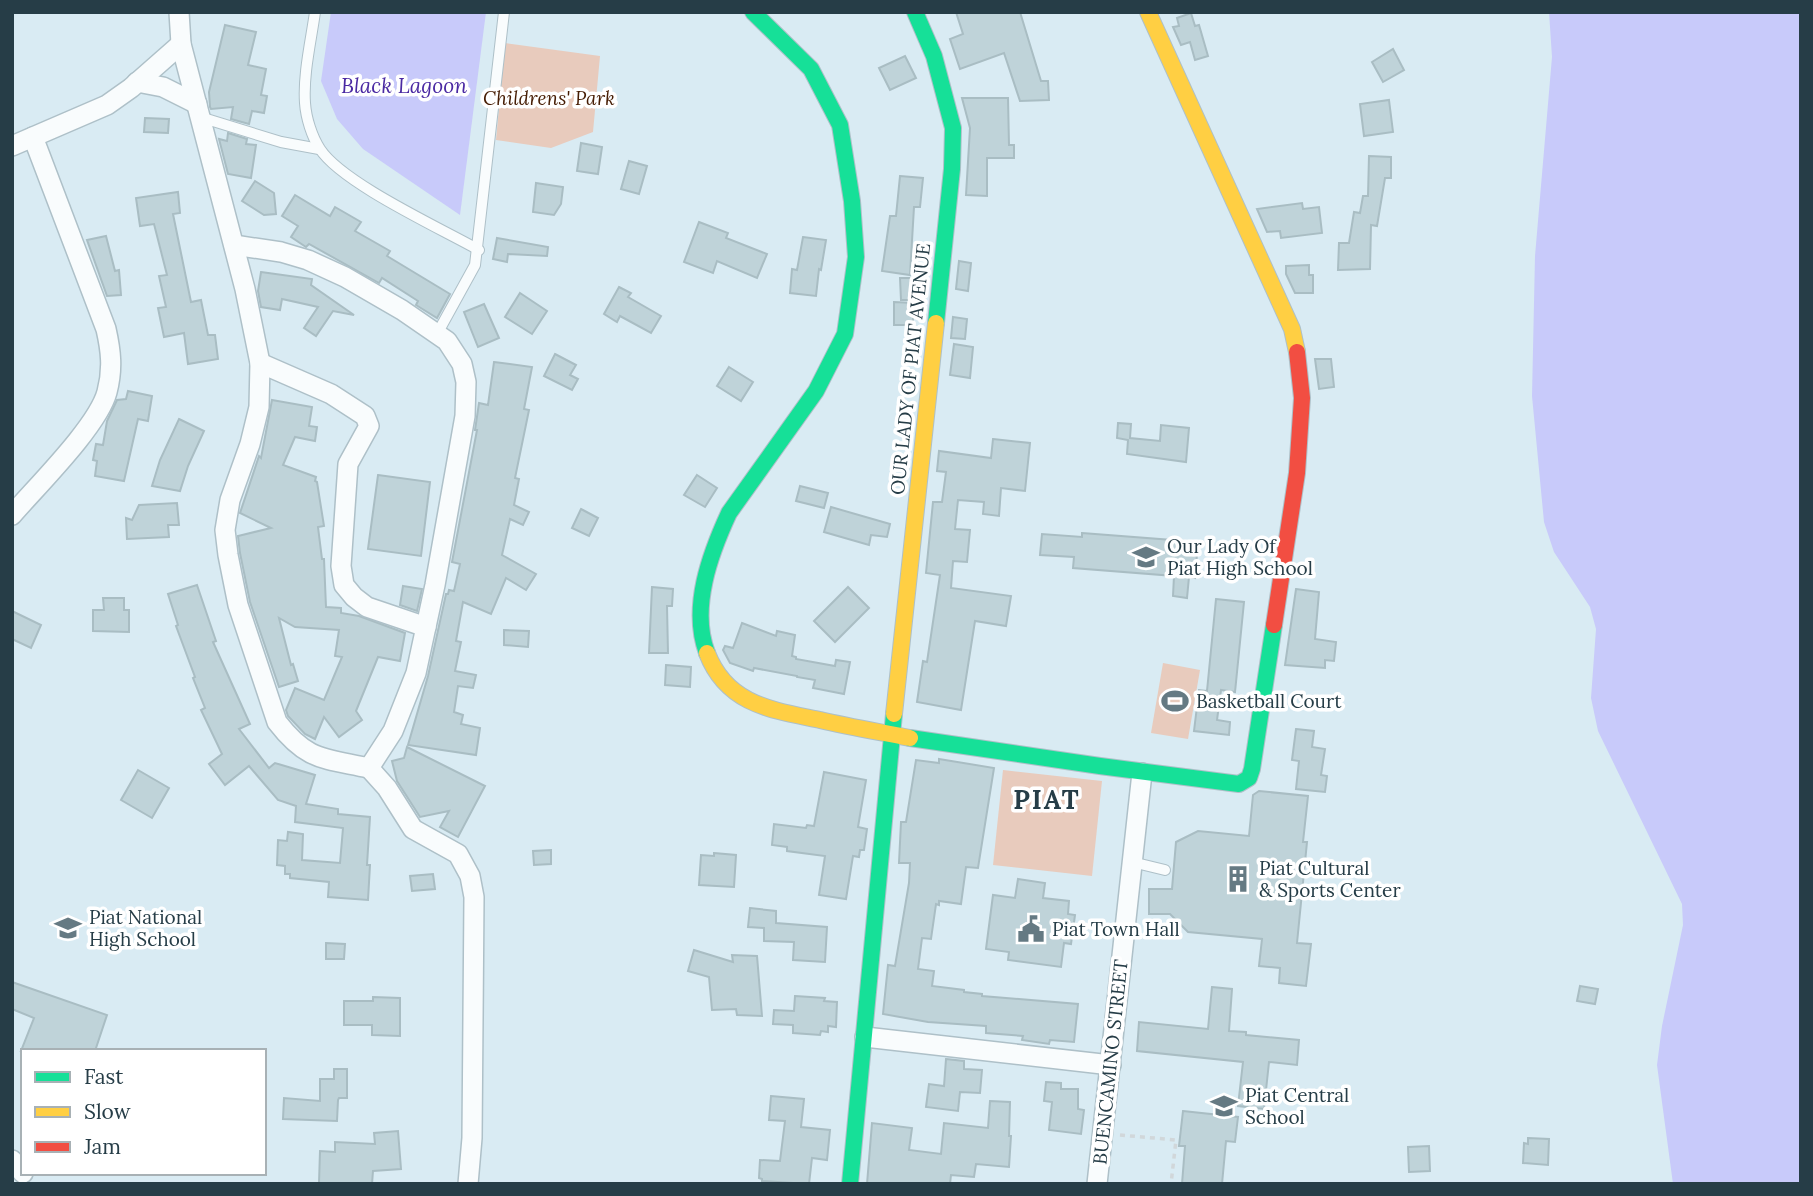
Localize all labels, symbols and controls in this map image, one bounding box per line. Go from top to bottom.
water label: Black Lagoon [341,72,467,99]
park label: Childrens' Park [483,86,615,110]
street label: OUR LADY OF PIAT AVENUE [885,242,935,496]
place label: Our Lady Of Piat High School [1167,534,1313,580]
school or university icon: Our Lady Of Piat High School [1131,542,1161,572]
sports icon: Basketball Court [1160,686,1190,716]
place label: Basketball Court [1196,689,1342,713]
district label: PIAT [1013,783,1081,816]
place label: Piat Cultural & Sports Center [1259,856,1401,902]
building icon: Piat Cultural & Sports Center [1223,864,1253,894]
place label: Piat National High School [89,905,202,951]
school or university icon: Piat National High School [53,913,83,943]
public building icon: Piat Town Hall [1016,914,1046,944]
place label: Piat Town Hall [1052,917,1180,941]
street label: BUENCAMINO STREET [1087,958,1133,1166]
legend [21,1049,266,1175]
text: Fast [84,1063,124,1090]
place label: Piat Central School [1245,1083,1349,1129]
school or university icon: Piat Central School [1209,1091,1239,1121]
text: Slow [84,1098,131,1125]
text: Jam [83,1133,121,1160]

